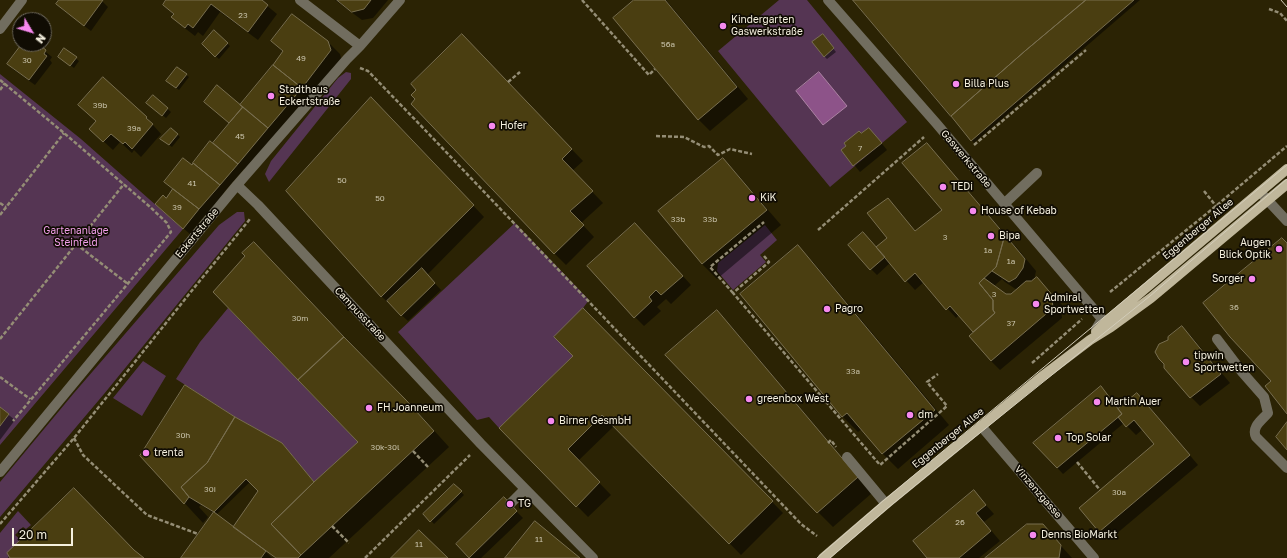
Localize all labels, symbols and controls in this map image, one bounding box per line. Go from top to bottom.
house number: 23 [238,10,248,20]
north arrow [12,12,52,52]
place label: Kindergarten Gaswerkstraße [731,14,803,38]
marker: Kindergarten Gaswerkstraße [718,21,728,31]
text: N [33,32,49,46]
house number: 56a [661,39,675,49]
house number: 49 [296,53,306,63]
house number: 30 [22,55,32,65]
place label: Billa Plus [964,78,1009,90]
marker: Billa Plus [951,79,961,89]
place label: Stadthaus Eckertstraße [279,84,340,108]
marker: Stadthaus Eckertstraße [266,91,276,101]
house number: 39b [93,100,107,110]
place label: Hofer [500,120,527,132]
marker: Hofer [487,121,497,131]
house number: 39a [127,123,141,133]
street label: Gaswerkstraße [938,128,994,190]
house number: 45 [235,131,245,141]
house number: 7 [858,143,862,153]
house number: 50 [337,175,347,185]
house number: 41 [188,178,196,188]
place label: TEDi [951,181,973,193]
marker: TEDi [938,182,948,192]
place label: KiK [760,192,776,204]
house number: 50 [375,193,385,203]
marker: KiK [747,193,757,203]
street label: Eggenberger Allee [1160,196,1236,262]
house number: 39 [172,202,182,212]
place label: House of Kebab [981,205,1057,217]
street label: Eckertstraße [173,206,221,260]
marker: House of Kebab [968,206,978,216]
house number: 33b [671,214,685,224]
house number: 33b [703,214,717,224]
park label: Gartenanlage Steinfeld [43,225,109,248]
place label: Bipa [999,230,1020,242]
marker: Bipa [986,231,996,241]
house number: 3 [943,232,947,242]
place label: Augen Blick Optik [1219,237,1271,260]
marker: Augen Blick Optik [1274,244,1284,254]
house number: 1a [984,245,992,255]
house number: 1a [1007,256,1015,266]
place label: Sorger [1212,273,1244,285]
marker: Sorger [1247,274,1257,284]
street label: Campusstraße [332,285,388,343]
house number: 3 [992,289,996,299]
place label: Admiral Sportwetten [1044,292,1104,316]
marker: Admiral Sportwetten [1031,299,1041,309]
house number: 36 [1229,302,1239,312]
place label: Pagro [835,303,863,315]
marker: Pagro [822,304,832,314]
house number: 30m [292,313,308,323]
house number: 37 [1007,318,1015,328]
place label: tipwin Sportwetten [1194,350,1254,374]
marker: tipwin Sportwetten [1181,357,1191,367]
house number: 33a [846,366,860,376]
place label: greenbox West [757,393,829,405]
marker: greenbox West [744,394,754,404]
place label: Martin Auer [1105,396,1161,408]
marker: Martin Auer [1092,397,1102,407]
place label: FH Joanneum [377,402,443,414]
marker: FH Joanneum [364,403,374,413]
street label: Eggenberger Allee [910,405,986,471]
place label: dm [918,409,933,421]
marker: dm [905,410,915,420]
place label: Birner GesmbH [559,415,631,427]
marker: Birner GesmbH [546,416,556,426]
house number: 30h [176,430,190,440]
place label: Top Solar [1066,432,1111,444]
marker: Top Solar [1053,433,1063,443]
house number: 30k-30l [370,442,400,452]
place label: trenta [154,447,183,459]
marker: trenta [141,448,151,458]
street label: Vinzenzgasse [1012,463,1064,521]
house number: 30i [204,484,216,494]
house number: 30a [1112,487,1126,497]
place label: TG [518,498,531,510]
marker: TG [505,499,515,509]
house number: 26 [955,517,965,527]
scale bar [14,520,75,546]
text: 20 m [19,527,47,542]
place label: Denns BioMarkt [1041,529,1117,541]
marker: Denns BioMarkt [1028,530,1038,540]
house number: 11 [535,534,543,544]
house number: 11 [415,539,423,549]

